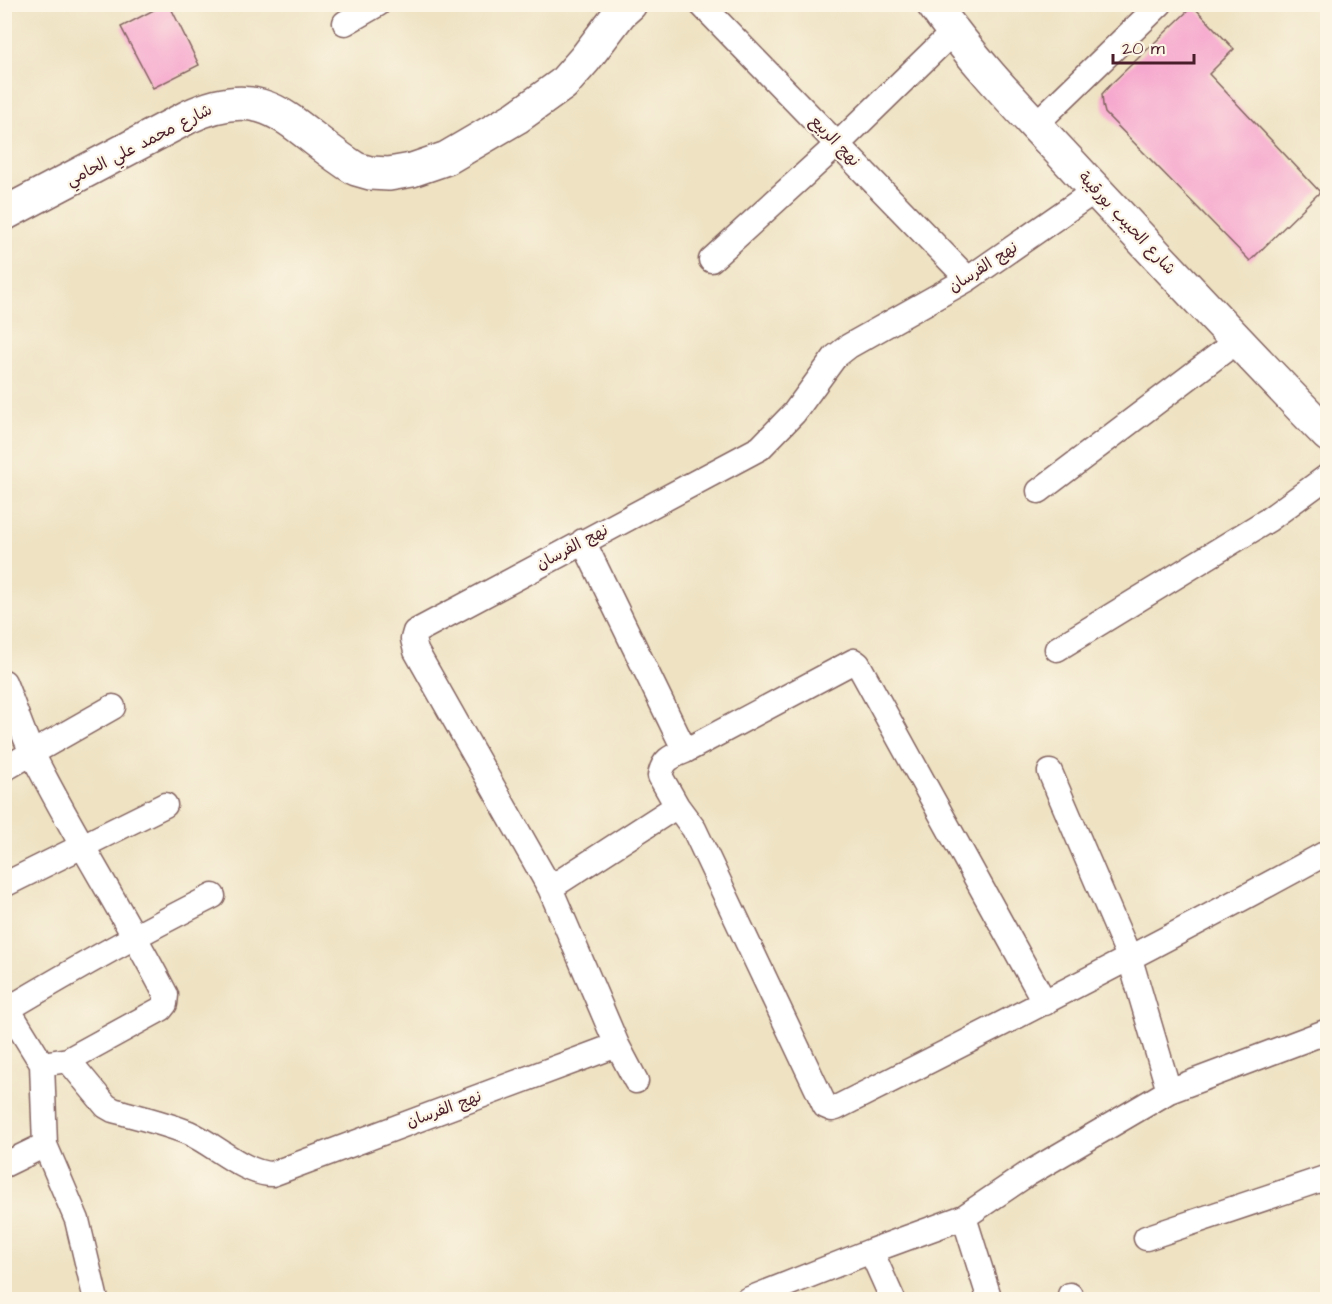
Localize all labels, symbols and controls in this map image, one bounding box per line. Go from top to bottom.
scale bar [1113,27,1194,65]
text: 20 m [1122,36,1165,61]
street label: شارع محمد علي الحامي [62,99,217,194]
street label: نهج الربيع [805,110,865,172]
street label: شارع الحبيب بورقيبة [1073,167,1181,279]
street label: نهج الفرسان [944,236,1022,298]
street label: نهج الفرسان [532,519,612,575]
street label: نهج الفرسان [403,1085,485,1133]

